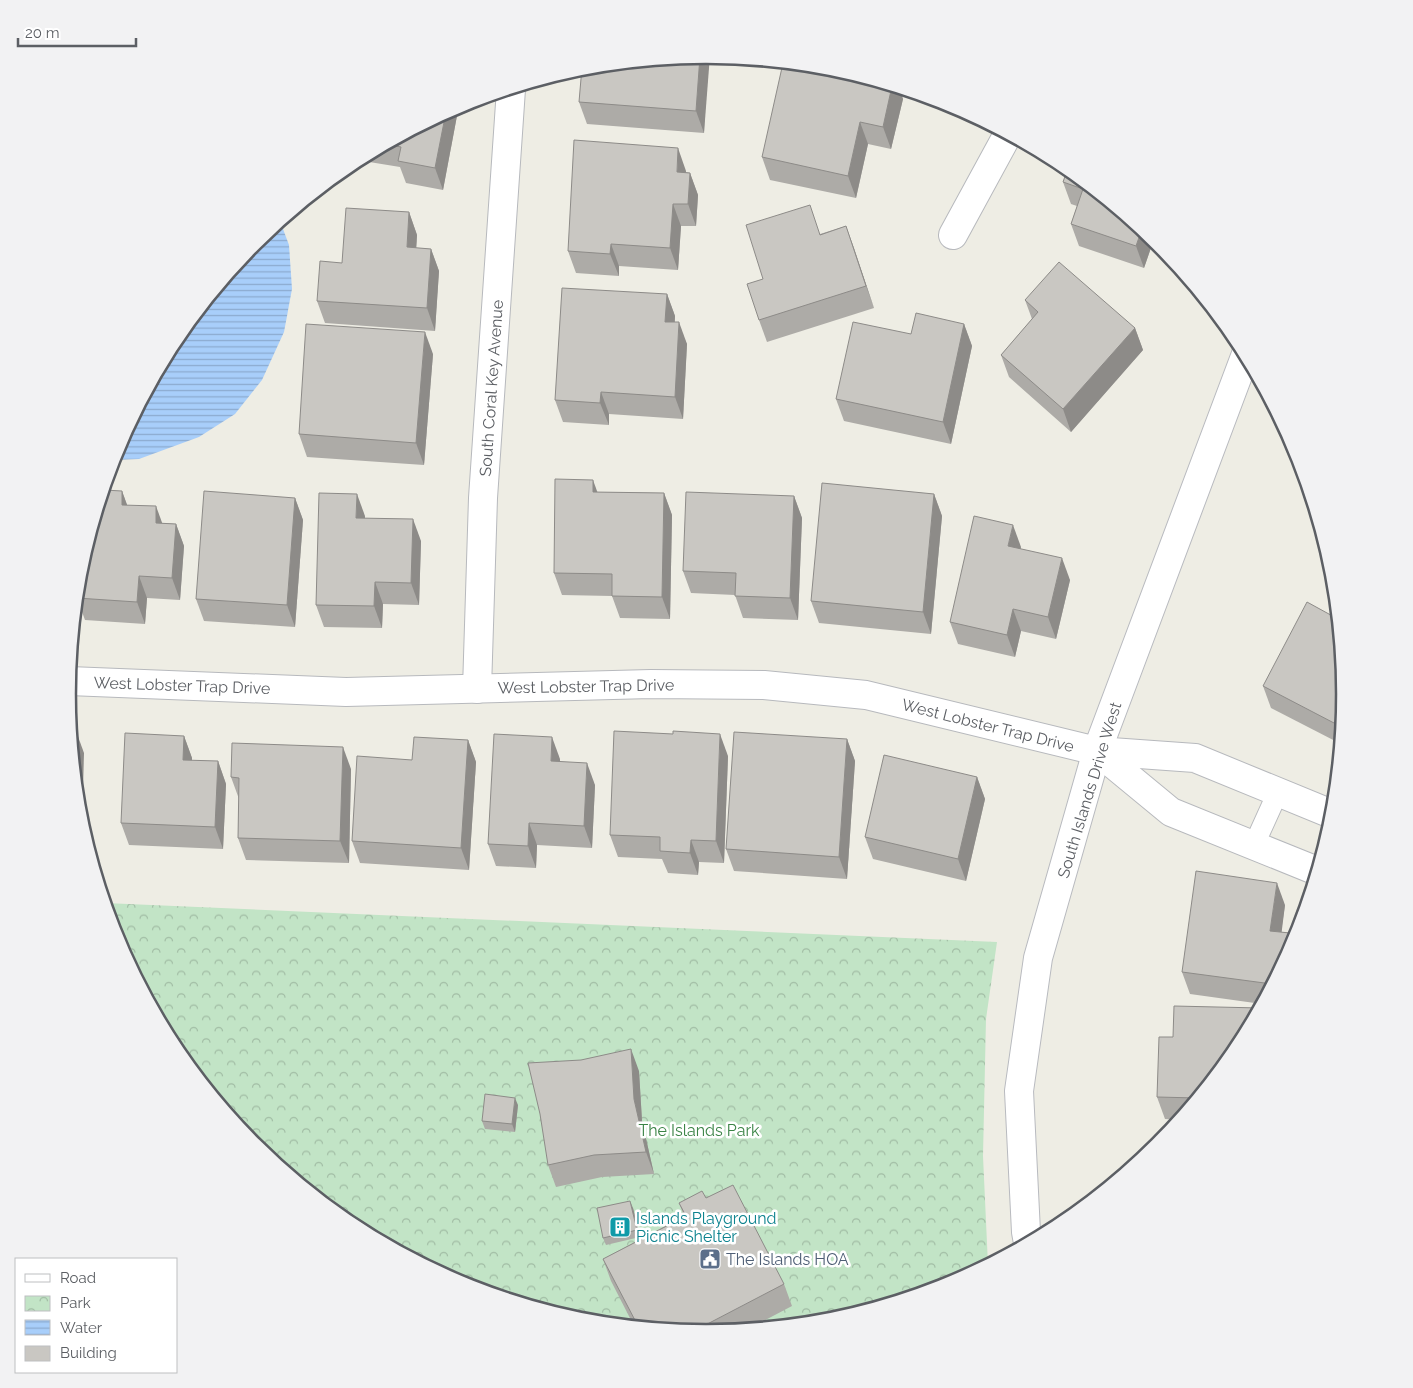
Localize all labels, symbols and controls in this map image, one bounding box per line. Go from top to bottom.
scale bar [18,15,135,47]
text: 20 m [25,24,60,42]
street label: South Coral Key Avenue [476,299,507,477]
street label: West Lobster Trap Drive [93,673,271,698]
street label: West Lobster Trap Drive [497,675,675,698]
street label: West Lobster Trap Drive [900,695,1076,756]
street label: South Islands Drive West [1054,699,1126,880]
park label: The Islands Park [638,1121,760,1140]
place label: Islands Playground Picnic Shelter [636,1209,777,1246]
building icon: Islands Playground Picnic Shelter [608,1215,632,1239]
public building icon: The Islands HOA [698,1247,722,1271]
place label: The Islands HOA [726,1250,849,1269]
legend [15,1258,178,1373]
text: Road [60,1269,96,1287]
text: Park [60,1294,91,1312]
text: Water [60,1319,103,1337]
text: Building [60,1344,117,1362]

